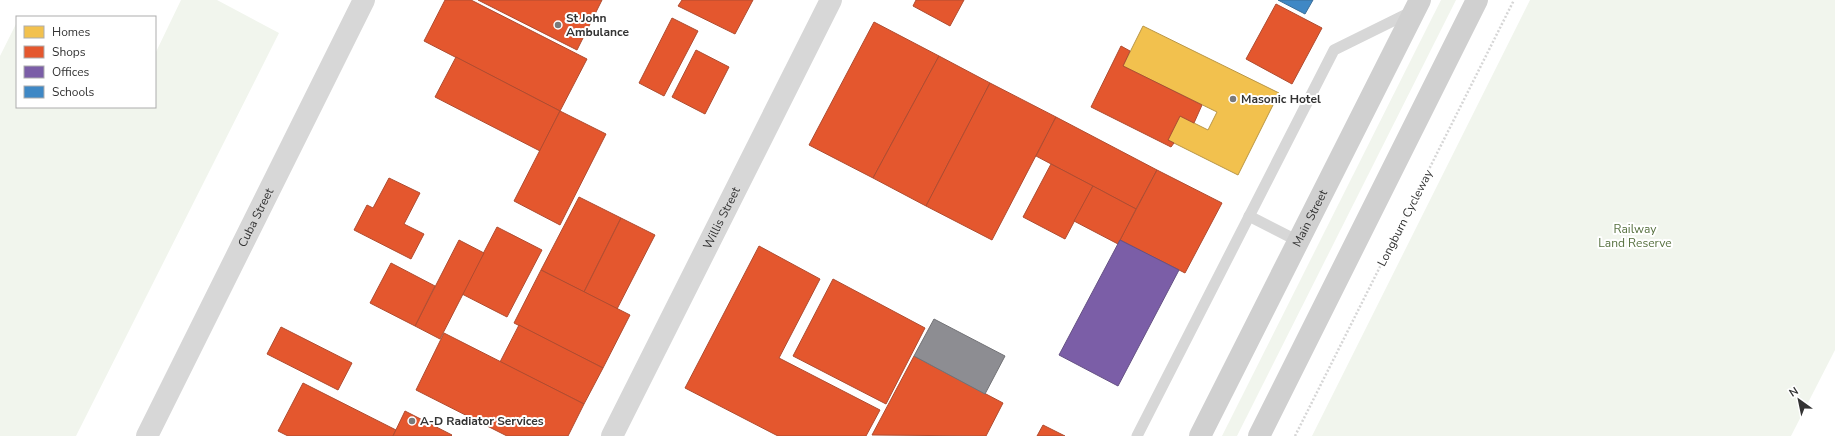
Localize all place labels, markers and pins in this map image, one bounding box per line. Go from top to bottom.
place label: St John Ambulance [566,10,630,40]
marker: St John Ambulance [553,20,563,30]
place label: Masonic Hotel [1241,91,1321,107]
marker: Masonic Hotel [1228,94,1238,104]
place label: A-D Radiator Services [420,413,544,429]
marker: A-D Radiator Services [407,416,417,426]

